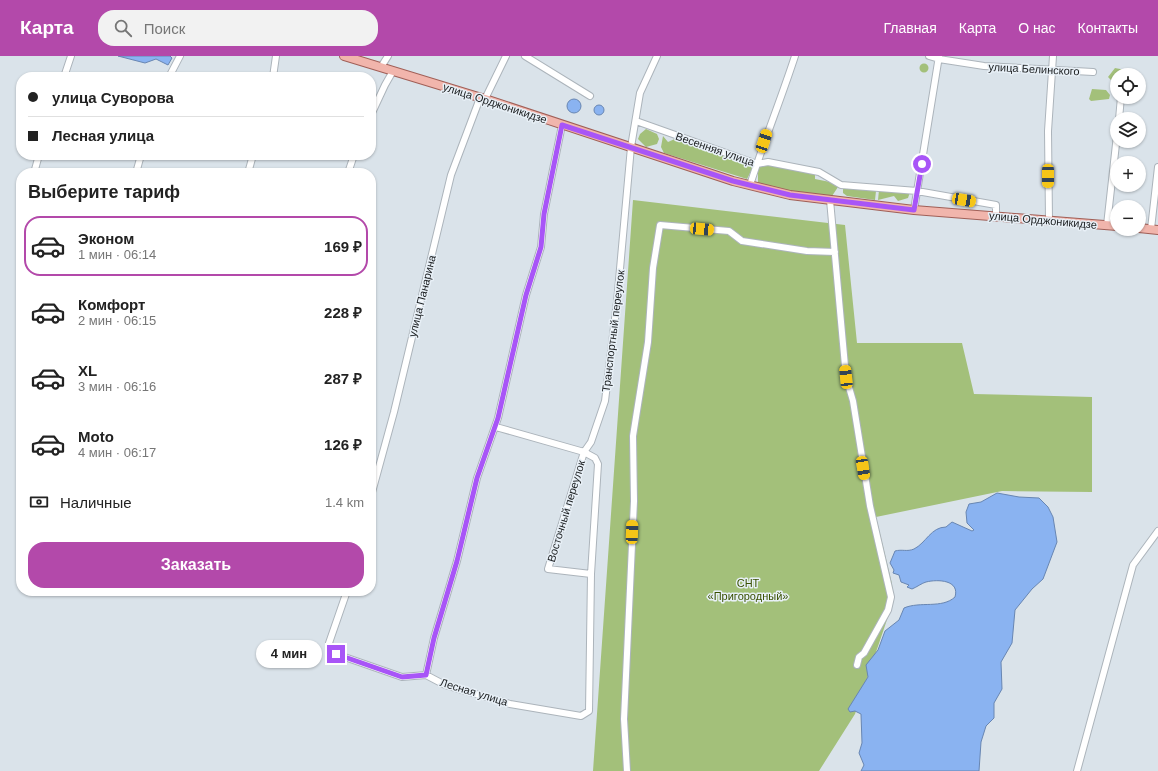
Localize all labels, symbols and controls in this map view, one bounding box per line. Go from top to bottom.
search box [98,10,378,46]
text: Карта [20,17,74,38]
icon: search [112,17,134,39]
text: Поиск [144,20,185,37]
text: Главная [883,20,937,36]
text: Карта [959,20,996,36]
text: О нас [1018,20,1056,36]
text: Контакты [1078,20,1138,36]
street label: улица Белинского [988,61,1080,77]
map controls [1110,68,1146,236]
button: locate [1110,68,1146,104]
street label: улица Орджоникидзе [442,81,548,125]
text: улица Суворова [52,89,174,106]
button: layers [1110,112,1146,148]
text: Лесная улица [52,127,154,144]
car [755,128,773,154]
street label: Весенняя улица [674,130,757,168]
route start [913,155,931,173]
button: + [1110,156,1146,192]
car [1042,164,1054,188]
text: Выберите тариф [28,182,180,202]
car [951,192,977,208]
button: − [1110,200,1146,236]
street label: улица Орджоникидзе [989,209,1097,231]
car [690,222,714,236]
icon: car [30,228,66,264]
text: Эконом [78,230,134,247]
text: 169 ₽ [324,238,362,255]
text: 1 мин · 06:14 [78,247,156,262]
street label: улица Панарина [406,253,438,338]
street label: Транспортный переулок [600,269,626,393]
icon: car [30,294,66,330]
text: Комфорт [78,296,145,313]
text: 228 ₽ [324,304,362,321]
text: 2 мин · 06:15 [78,313,156,328]
icon: car [30,360,66,396]
text: XL [78,362,97,379]
car [839,364,853,390]
text: 287 ₽ [324,370,362,387]
text: 3 мин · 06:16 [78,379,156,394]
icon: car [30,426,66,462]
text: Moto [78,428,114,445]
text: 126 ₽ [324,436,362,453]
text: 4 мин · 06:17 [78,445,156,460]
car [855,455,871,481]
street label: Восточный переулок [545,459,587,563]
icon: cash [28,491,50,513]
text: Наличные [60,494,132,511]
text: 1.4 km [325,495,364,510]
car [626,520,638,544]
button: Заказать [28,542,364,588]
park label: СНТ «Пригородный» [708,577,788,602]
callout: 4 мин [256,640,322,668]
route end [327,645,345,663]
text: 4 мин [271,646,307,661]
street label: Лесная улица [439,676,510,708]

